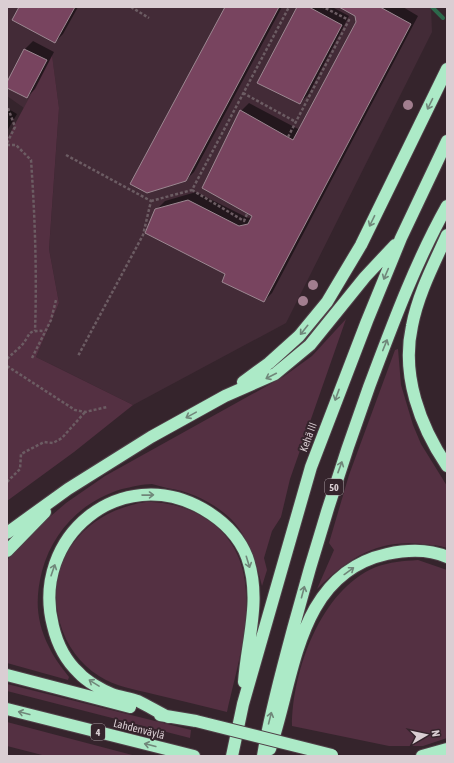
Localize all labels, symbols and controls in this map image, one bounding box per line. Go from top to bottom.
one-way arrow [426,98,433,110]
one-way arrow [368,214,376,226]
one-way arrow [382,268,389,280]
one-way arrow [299,325,308,336]
one-way arrow [382,340,390,352]
one-way arrow [265,372,277,380]
one-way arrow [333,388,341,400]
one-way arrow [185,411,197,419]
street label: Kehä III [297,421,319,453]
one-way arrow [337,462,345,474]
road number: 50 [325,479,343,495]
one-way arrow [141,491,154,499]
one-way arrow [245,555,252,568]
one-way arrow [50,564,57,577]
one-way arrow [343,567,354,575]
one-way arrow [300,586,307,599]
one-way arrow [88,679,100,687]
one-way arrow [18,709,31,717]
one-way arrow [267,711,274,724]
north arrow [406,715,446,755]
street label: Lahdenväylä [112,717,166,741]
road number: 4 [91,724,105,740]
text: N [429,729,442,738]
one-way arrow [144,741,157,748]

